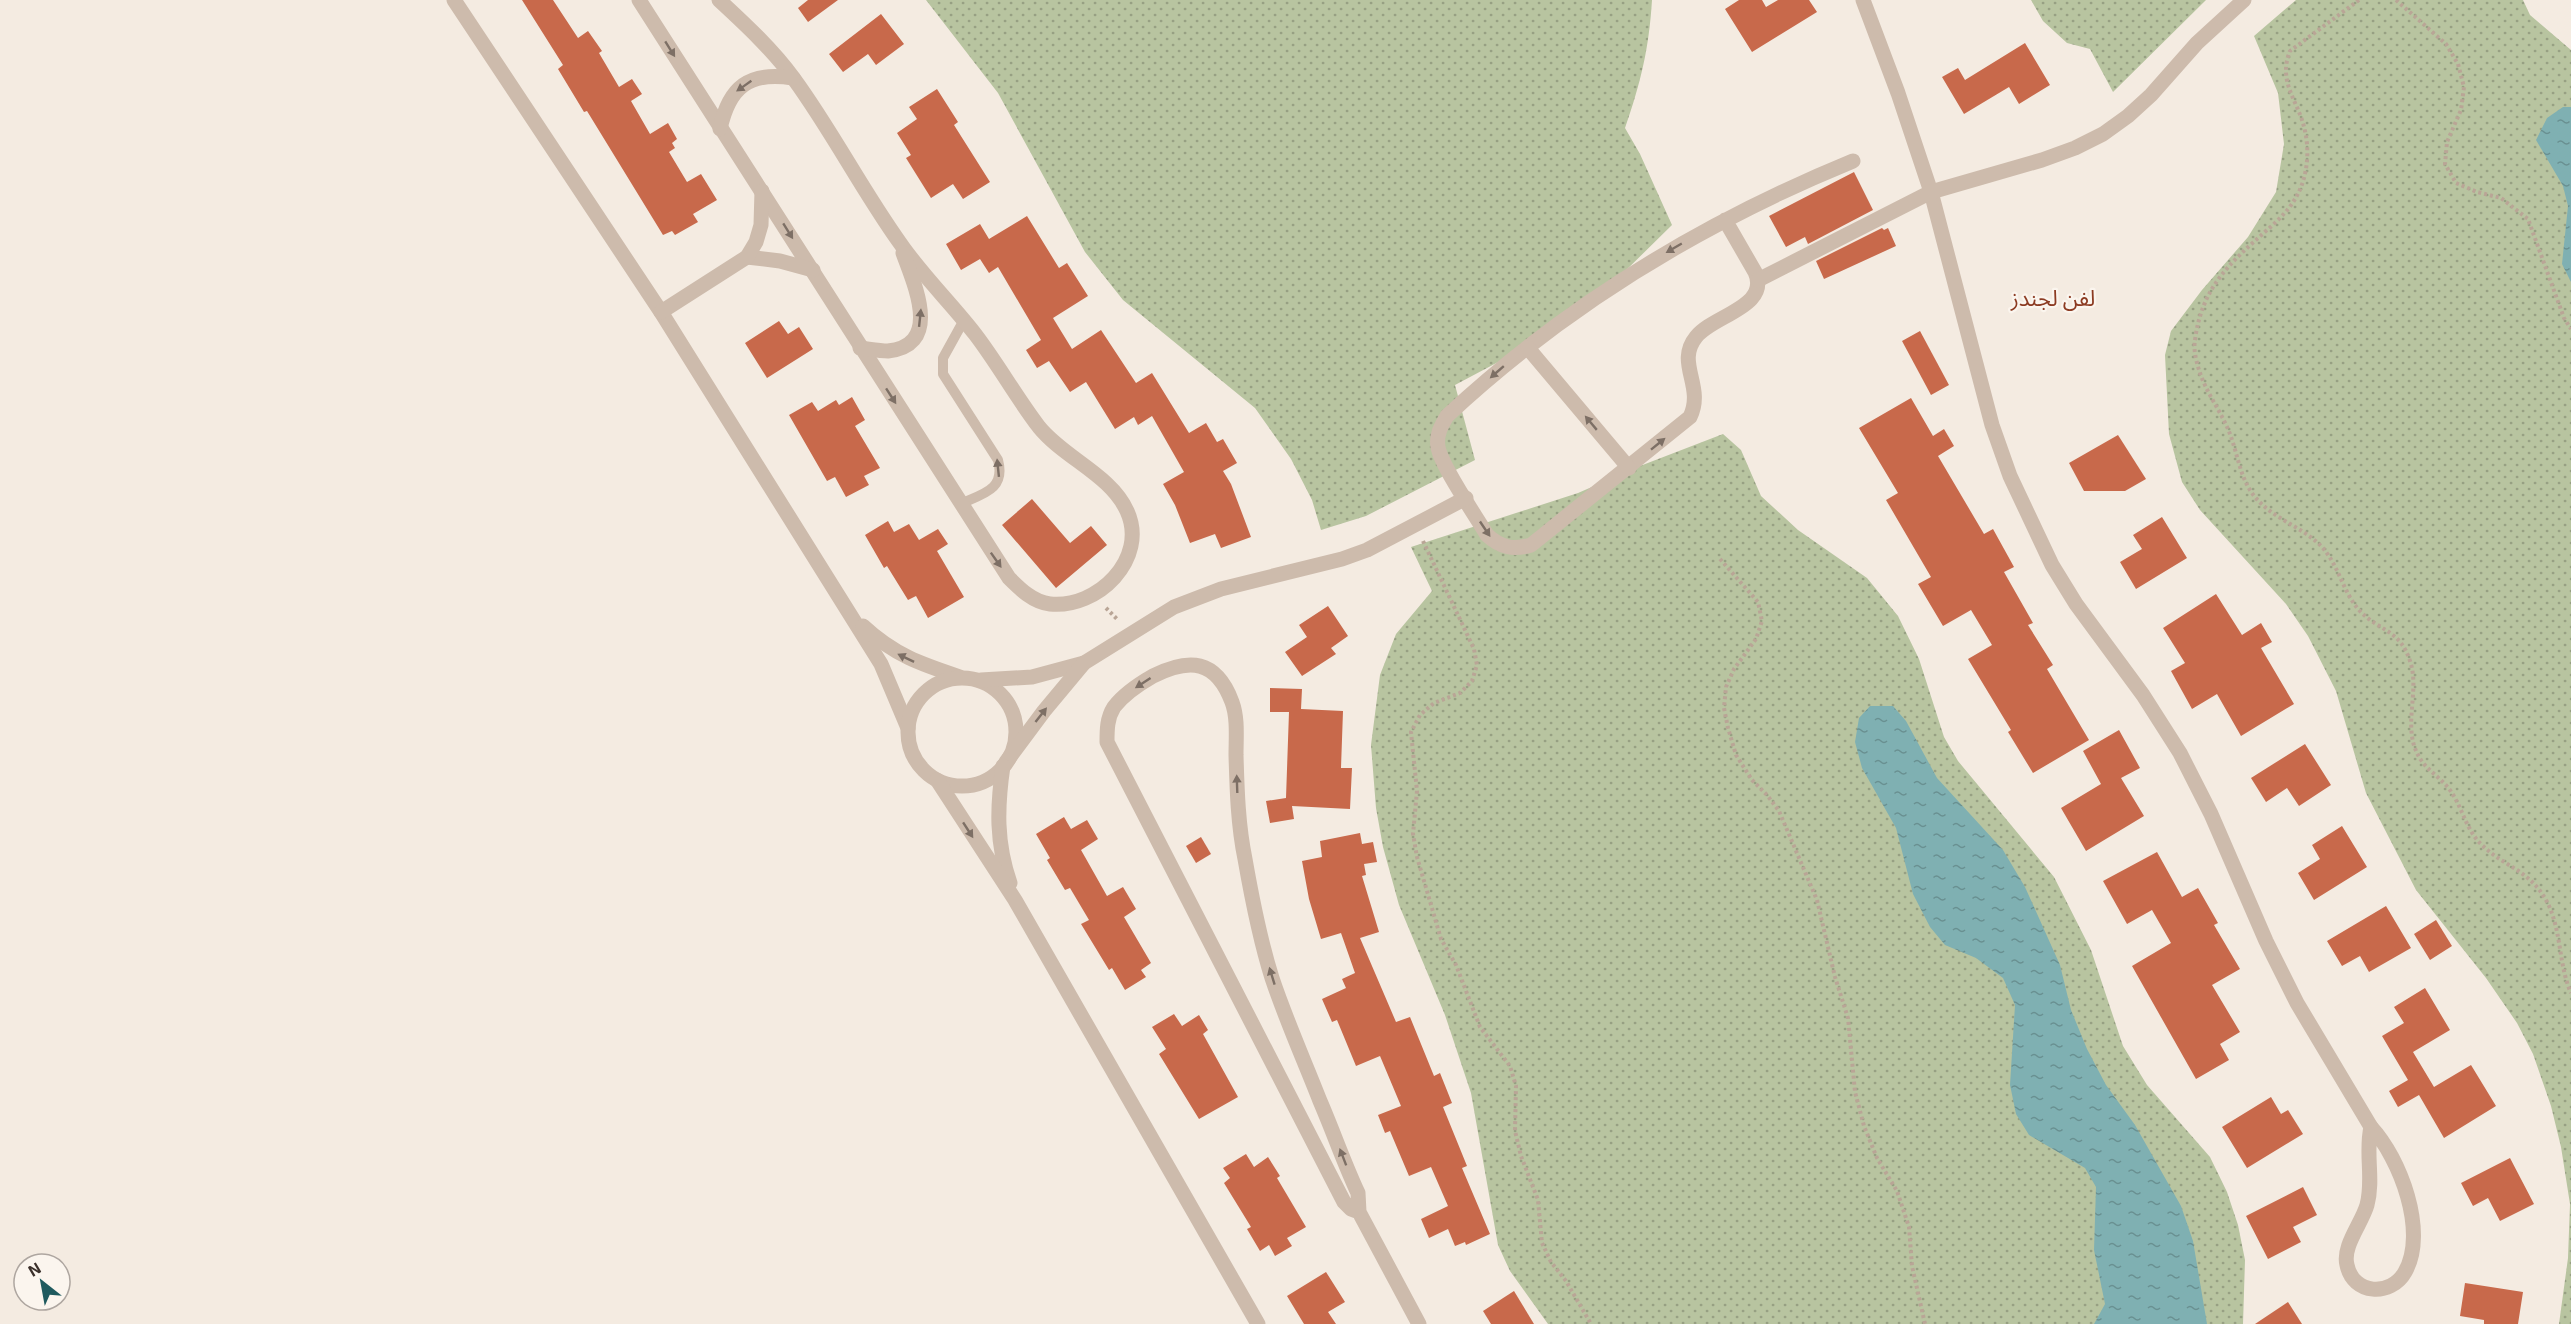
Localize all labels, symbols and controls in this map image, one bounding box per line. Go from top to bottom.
one-way arrow [664,41,675,57]
one-way arrow [737,80,753,92]
one-way arrow [782,222,793,239]
one-way arrow [1665,243,1682,253]
district label: لفن لجندز [2010,284,2095,312]
one-way arrow [915,308,925,327]
one-way arrow [1490,365,1505,378]
one-way arrow [885,388,896,404]
one-way arrow [1585,416,1598,431]
one-way arrow [1650,438,1666,451]
one-way arrow [993,459,1003,478]
one-way arrow [1479,521,1491,537]
one-way arrow [990,552,1001,568]
one-way arrow [897,653,914,662]
one-way arrow [1134,677,1151,688]
one-way arrow [1034,707,1046,722]
one-way arrow [1232,775,1242,794]
one-way arrow [962,822,973,838]
one-way arrow [1267,967,1276,985]
one-way arrow [1338,1148,1347,1166]
north arrow [12,1252,72,1312]
text: N [24,1258,44,1280]

